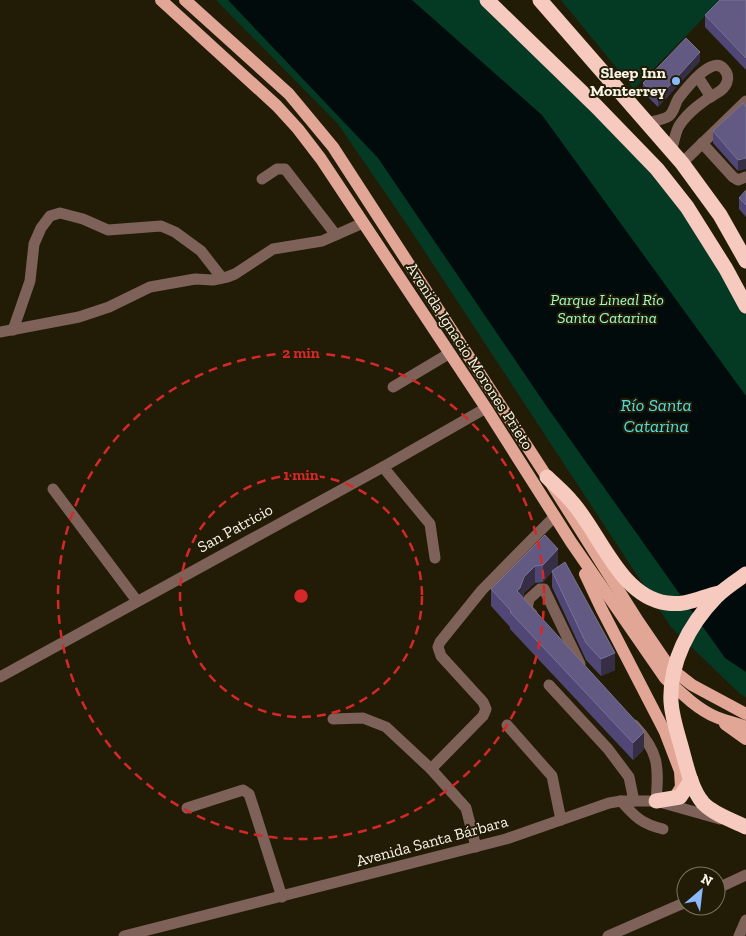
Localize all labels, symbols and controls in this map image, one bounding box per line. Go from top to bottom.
place label: Sleep Inn Monterrey [590,63,667,100]
marker: Sleep Inn Monterrey [670,75,682,87]
street label: Avenida Ignacio Morones Prieto [402,259,538,453]
park label: Parque Lineal Río Santa Catarina [550,290,664,327]
text: 2 min [282,344,320,362]
water label: Río Santa Catarina [620,394,692,437]
text: 1 min [283,466,319,484]
street label: San Patricio [194,500,276,556]
centre of rings [292,587,310,605]
street label: Avenida Santa Bárbara [354,812,510,870]
north arrow [676,866,726,916]
text: N [698,870,716,890]

